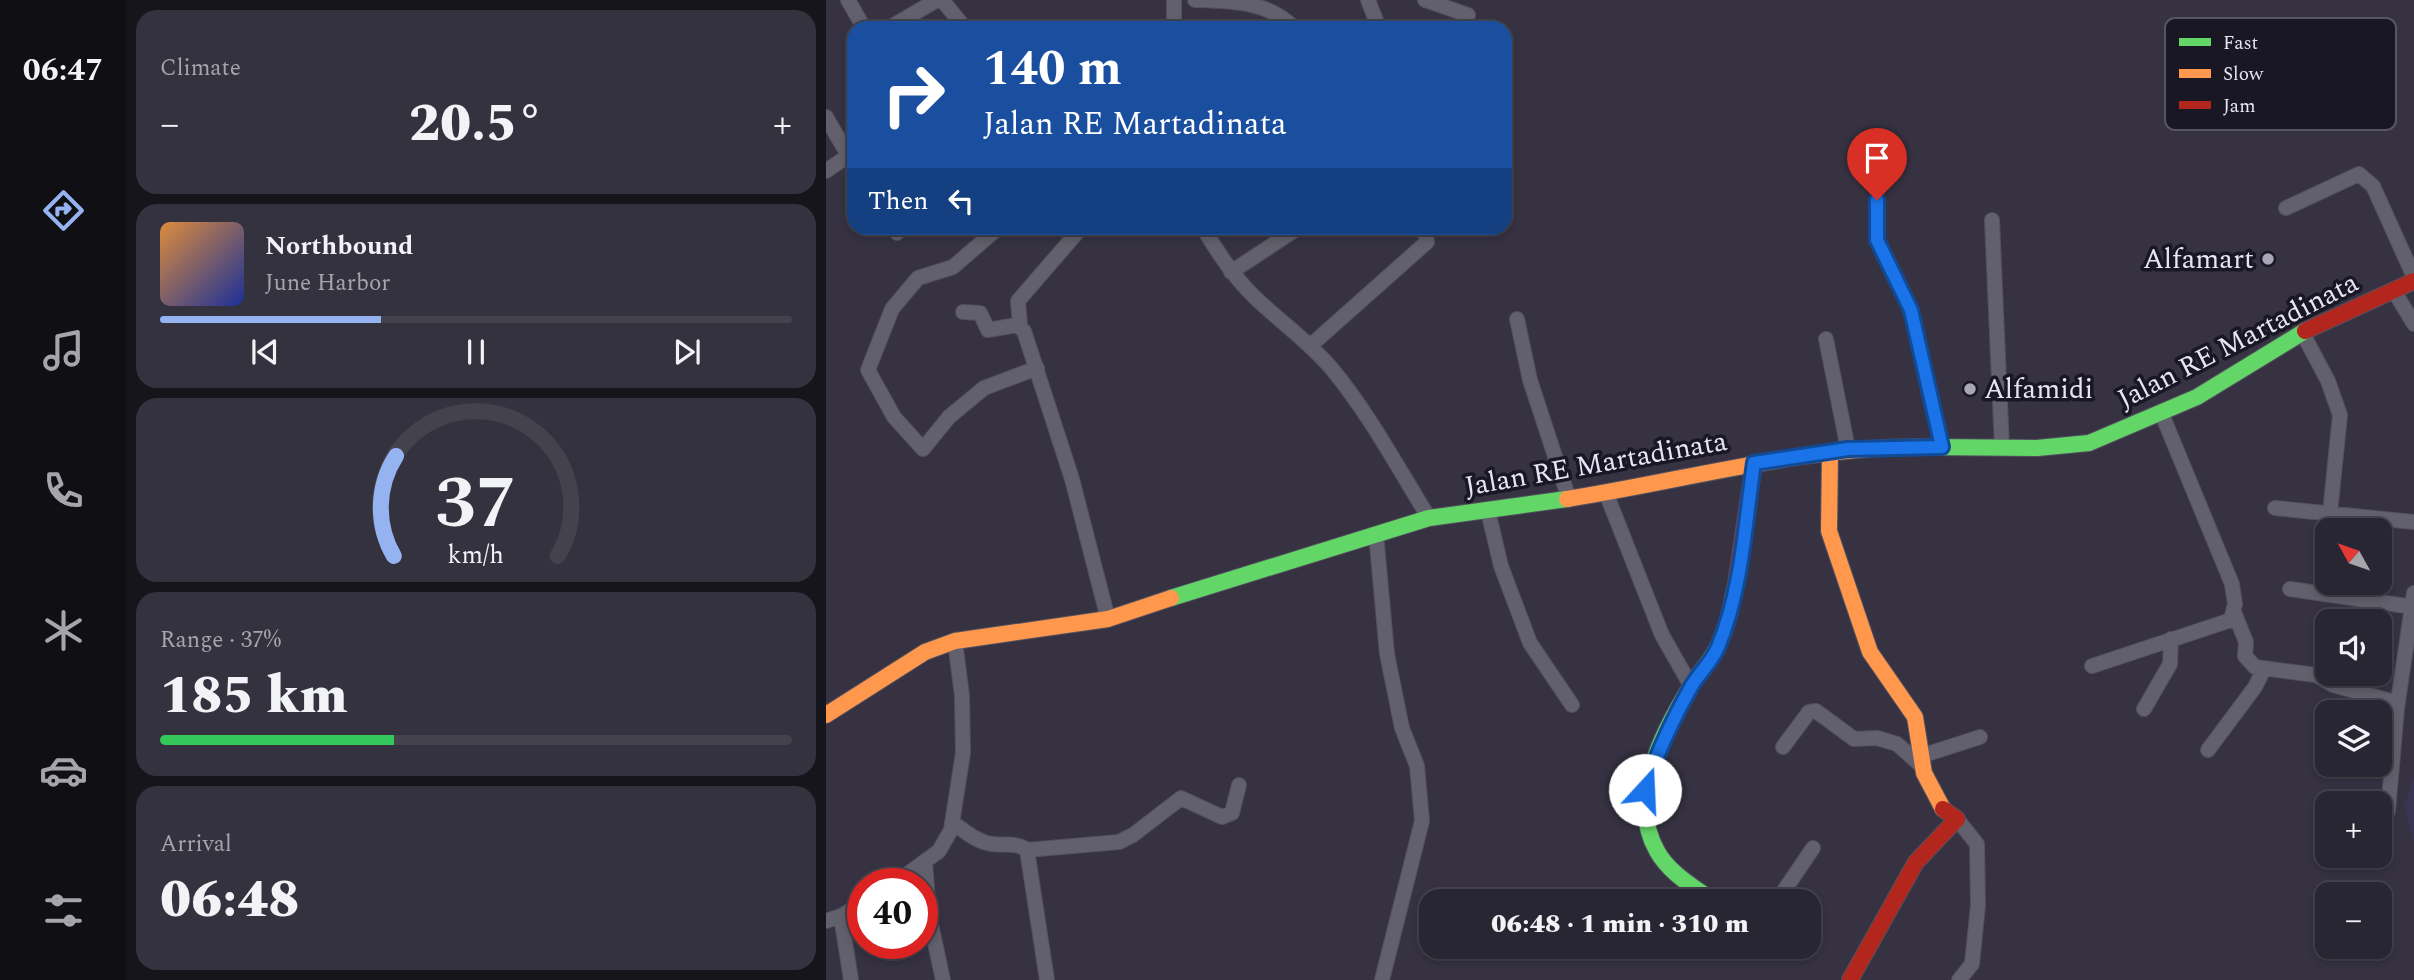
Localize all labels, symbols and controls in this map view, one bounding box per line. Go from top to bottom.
legend [2165,18,2396,130]
text: Fast [2223,29,2259,58]
text: 140 m [983,32,1122,107]
text: 06:47 [23,46,103,95]
icon: right [868,49,959,140]
text: Climate [160,51,241,86]
text: Slow [2223,60,2264,89]
text: 20.5° [409,85,543,164]
text: Jam [2223,92,2255,121]
text: − [160,96,179,154]
text: + [773,96,792,154]
text: Jalan RE Martadinata [983,100,1287,149]
pin [1847,128,1907,200]
icon: arrive [1858,139,1896,177]
text: Then [868,181,928,221]
icon: left [942,182,980,220]
icon: directions [39,186,88,235]
text: Northbound [265,226,413,266]
place label: Alfamart [2143,238,2254,281]
marker: Alfamart [2260,251,2276,267]
street label: Jalan RE Martadinata [2110,261,2366,420]
text: June Harbor [265,266,390,301]
icon: music [39,326,88,375]
icon: previous [246,333,284,371]
icon: pause [457,333,495,371]
icon: next [668,333,706,371]
place label: Alfamidi [1984,368,2093,411]
marker: Alfamidi [1962,381,1978,397]
street label: Jalan RE Martadinata [1461,420,1731,508]
text: 37 [435,449,517,560]
icon: phone [39,466,88,515]
north arrow [2315,518,2392,595]
map controls [2315,518,2392,959]
text: km/h [448,537,504,575]
icon: climate [39,606,88,655]
button: sound [2315,609,2392,686]
text: Range · 37% [160,623,281,658]
text: 185 km [160,657,348,736]
button: layers [2315,700,2392,777]
icon: car [39,746,88,795]
position arrow [1608,753,1682,827]
button: + [2315,791,2392,868]
text: Arrival [160,827,232,862]
text: 06:48 [160,861,299,940]
speed limit sign: 40 [847,868,938,959]
button: − [2315,882,2392,959]
icon: filters [39,886,88,935]
text: 06:48 · 1 min · 310 m [1491,904,1749,944]

